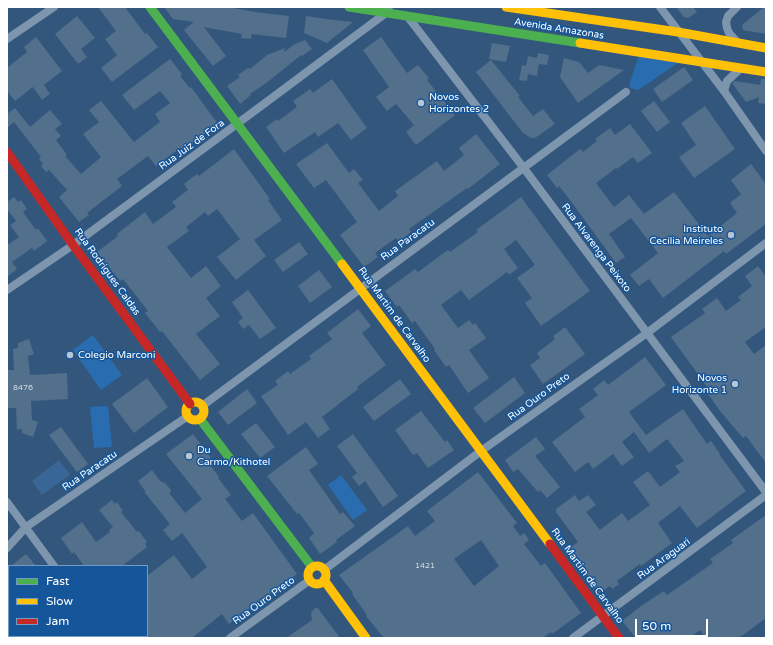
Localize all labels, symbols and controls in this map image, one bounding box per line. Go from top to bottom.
street label: Avenida Amazonas [513,16,605,42]
place label: Novos Horizontes 2 [429,91,489,114]
marker: Novos Horizontes 2 [416,98,426,108]
street label: Rua Juiz de Fora [157,117,227,173]
street label: Rua Alvarenga Peixoto [559,201,633,295]
street label: Rua Paracatu [379,216,437,264]
place label: Instituto Cecília Meireles [650,223,723,246]
street label: Rua Rodrigues Caldas [71,226,143,318]
marker: Instituto Cecília Meireles [726,230,736,240]
street label: Rua Martim de Carvalho [355,265,433,365]
place label: Colegio Marconi [78,349,155,361]
marker: Colegio Marconi [65,350,75,360]
street label: Rua Ouro Preto [506,370,572,424]
place label: Novos Horizonte 1 [672,372,727,396]
marker: Novos Horizonte 1 [730,379,740,389]
house number: 8476 [13,383,33,393]
place label: Du Carmo/Kithotel [197,444,270,468]
street label: Rua Paracatu [60,448,120,494]
marker: Du Carmo/Kithotel [184,451,194,461]
street label: Rua Martim de Carvalho [548,526,626,626]
street label: Rua Araguari [635,536,693,582]
house number: 1421 [415,561,435,571]
legend [8,565,148,637]
text: Fast [46,574,69,588]
street label: Rua Ouro Preto [231,574,297,628]
text: Slow [46,594,73,608]
scale bar [637,611,710,637]
text: Jam [46,614,69,628]
text: 50 m [642,619,671,633]

